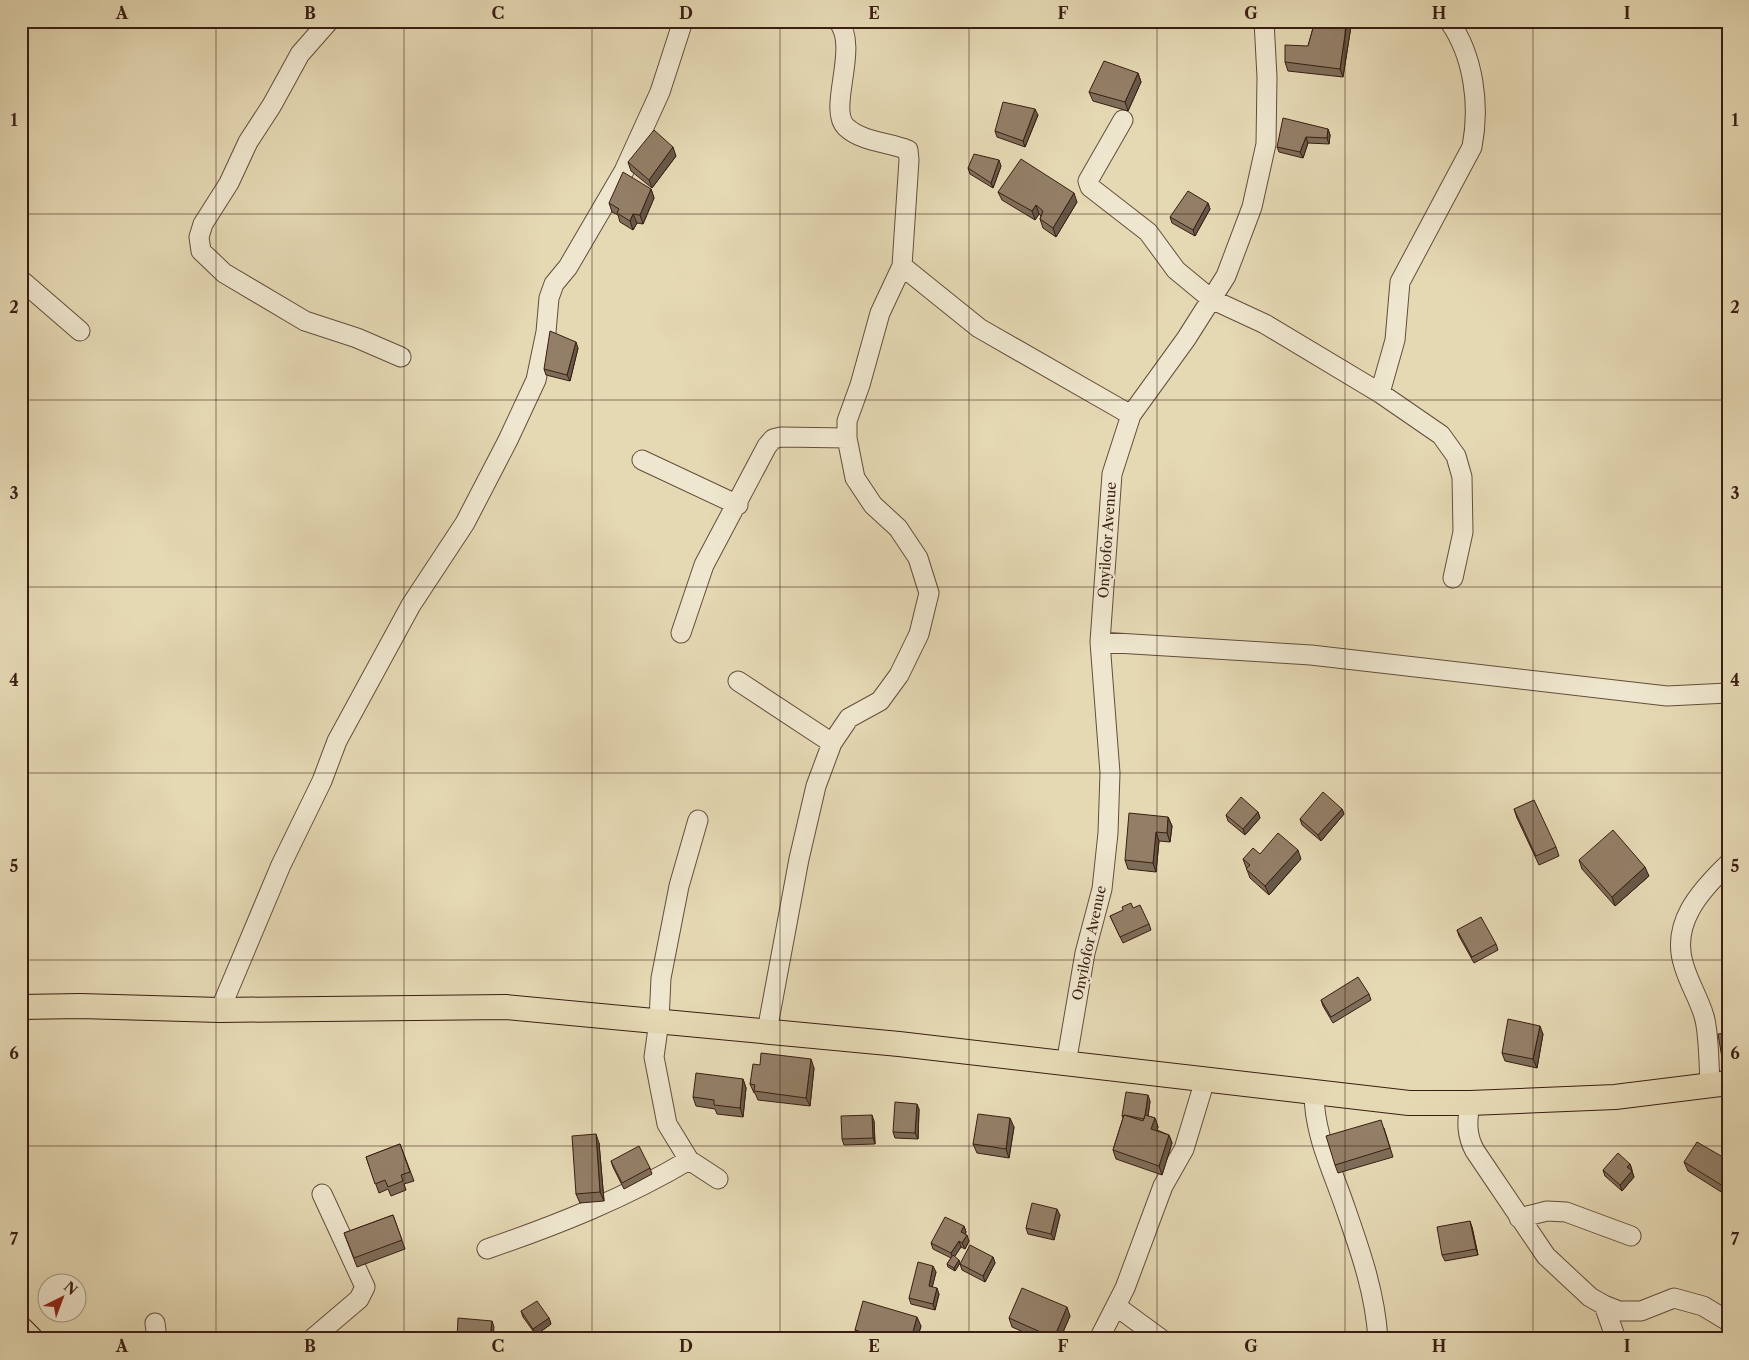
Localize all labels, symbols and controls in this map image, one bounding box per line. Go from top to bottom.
text: A [115,3,129,23]
text: B [304,3,316,23]
text: C [492,3,504,23]
text: D [679,3,693,23]
text: E [868,3,880,23]
text: F [1058,3,1069,23]
text: G [1244,3,1258,23]
text: H [1432,3,1446,23]
text: I [1624,3,1631,23]
text: 1 [10,110,18,130]
text: 1 [1731,110,1739,130]
text: 2 [9,297,19,317]
text: 2 [1730,297,1740,317]
street label: Onyilofor Avenue [1094,481,1120,599]
text: 3 [9,483,19,503]
text: 3 [1730,483,1740,503]
text: 4 [9,670,19,690]
text: 4 [1730,670,1740,690]
text: 5 [10,856,19,876]
text: 5 [1731,856,1740,876]
street label: Onyilofor Avenue [1068,884,1110,1002]
text: 6 [9,1043,19,1063]
text: 6 [1730,1043,1740,1063]
text: 7 [10,1229,19,1249]
text: 7 [1731,1229,1740,1249]
north arrow [38,1272,88,1322]
text: N [60,1278,81,1299]
text: A [115,1336,129,1356]
text: B [304,1336,316,1356]
text: C [492,1336,504,1356]
text: D [679,1336,693,1356]
text: E [868,1336,880,1356]
text: F [1058,1336,1069,1356]
text: G [1244,1336,1258,1356]
text: H [1432,1336,1446,1356]
text: I [1624,1336,1631,1356]

